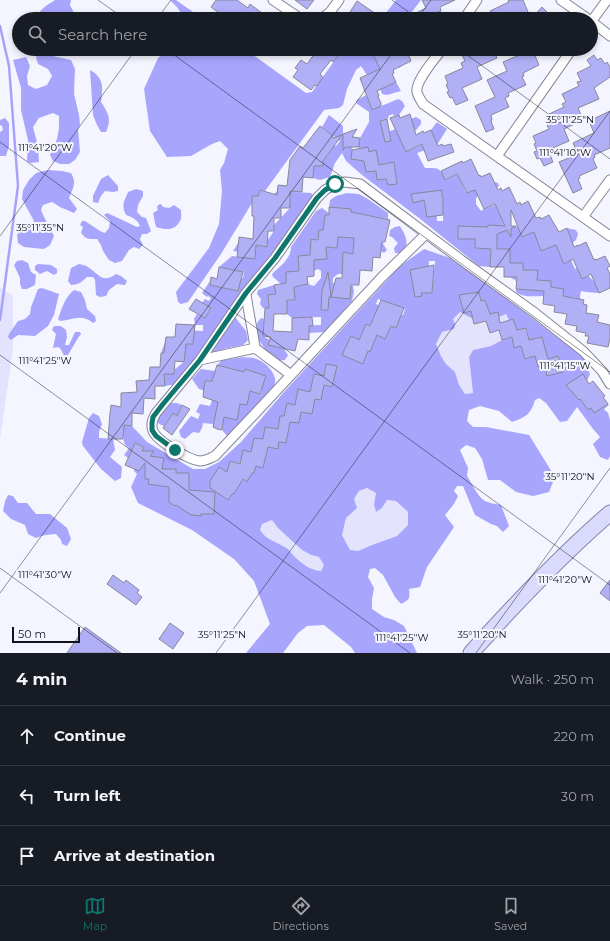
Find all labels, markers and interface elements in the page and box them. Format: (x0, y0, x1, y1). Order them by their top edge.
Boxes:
search box (12, 12, 598, 56)
icon: search (26, 23, 48, 45)
text: Search here (58, 25, 147, 44)
text: 35°11'25"N (546, 113, 594, 126)
text: 111°41'20"W (18, 141, 72, 154)
text: 111°41'10"W (539, 146, 591, 159)
route start (326, 175, 344, 193)
text: 35°11'35"N (16, 221, 64, 234)
text: 111°41'25"W (18, 354, 72, 367)
text: 111°41'15"W (539, 359, 591, 372)
route end (166, 441, 184, 459)
text: 35°11'20"N (545, 470, 595, 483)
text: 111°41'30"W (18, 568, 72, 581)
text: 111°41'20"W (538, 573, 592, 586)
scale bar (12, 625, 80, 644)
text: 50 m (18, 627, 46, 641)
text: 35°11'25"N (198, 628, 246, 641)
text: 35°11'20"N (457, 628, 507, 641)
text: 111°41'25"W (375, 631, 429, 644)
text: 4 min (16, 669, 67, 689)
text: Walk · 250 m (511, 671, 594, 687)
icon: ahead (16, 725, 38, 747)
text: Continue (54, 726, 126, 745)
text: 220 m (553, 728, 594, 744)
icon: left (16, 785, 38, 807)
text: Turn left (54, 786, 121, 805)
text: 30 m (561, 788, 594, 804)
icon: arrive (16, 845, 38, 867)
text: Arrive at destination (54, 846, 215, 865)
tab: Map (83, 895, 107, 933)
tab: Directions (273, 895, 329, 933)
tab: Saved (494, 895, 527, 933)

